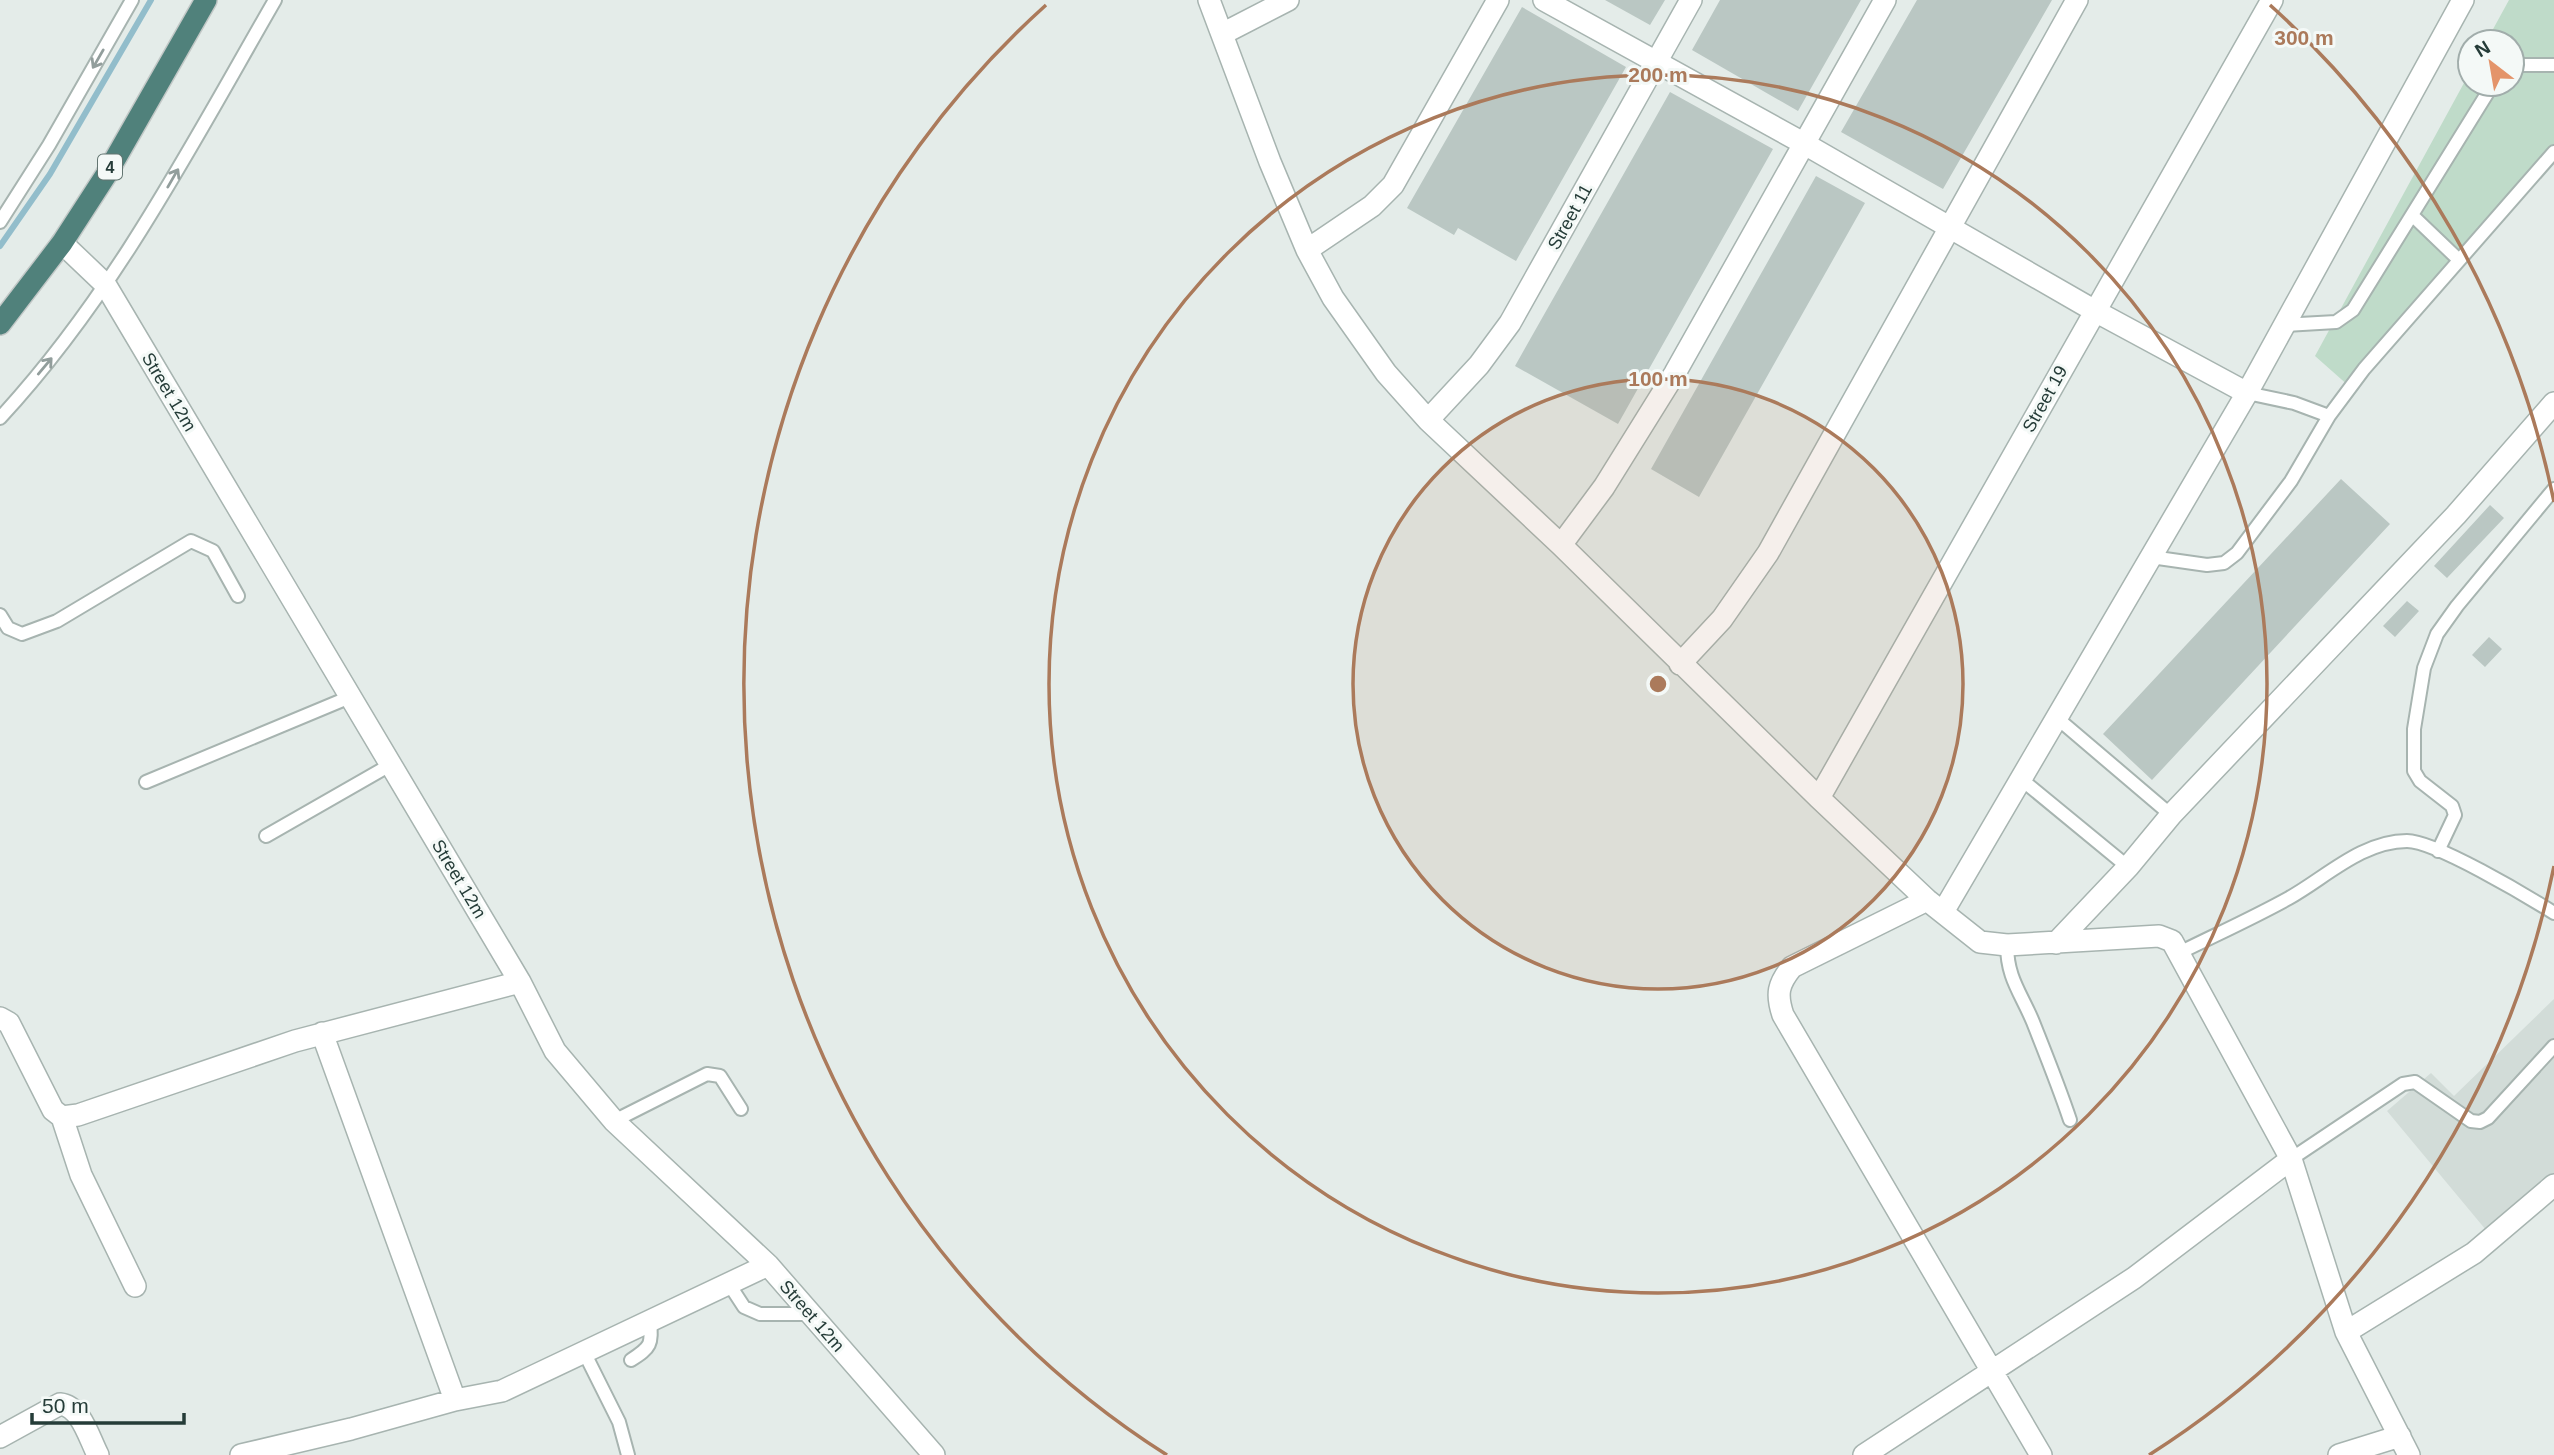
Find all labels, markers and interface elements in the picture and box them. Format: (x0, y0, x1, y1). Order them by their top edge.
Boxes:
text: 300 m (2274, 26, 2334, 49)
north arrow (2456, 28, 2526, 98)
text: N (2471, 36, 2494, 61)
one-way arrow (91, 49, 105, 69)
text: 200 m (1628, 63, 1688, 86)
road number: 4 (98, 154, 122, 180)
one-way arrow (166, 169, 180, 189)
street label: Street 11 (1544, 181, 1596, 253)
street label: Street 12m (138, 349, 200, 435)
one-way arrow (37, 357, 53, 375)
street label: Street 19 (2019, 362, 2071, 436)
text: 100 m (1628, 367, 1688, 390)
centre of rings (1646, 672, 1670, 696)
street label: Street 12m (428, 836, 490, 922)
street label: Street 12m (776, 1276, 848, 1356)
scale bar (32, 1382, 184, 1426)
text: 50 m (42, 1394, 89, 1417)

